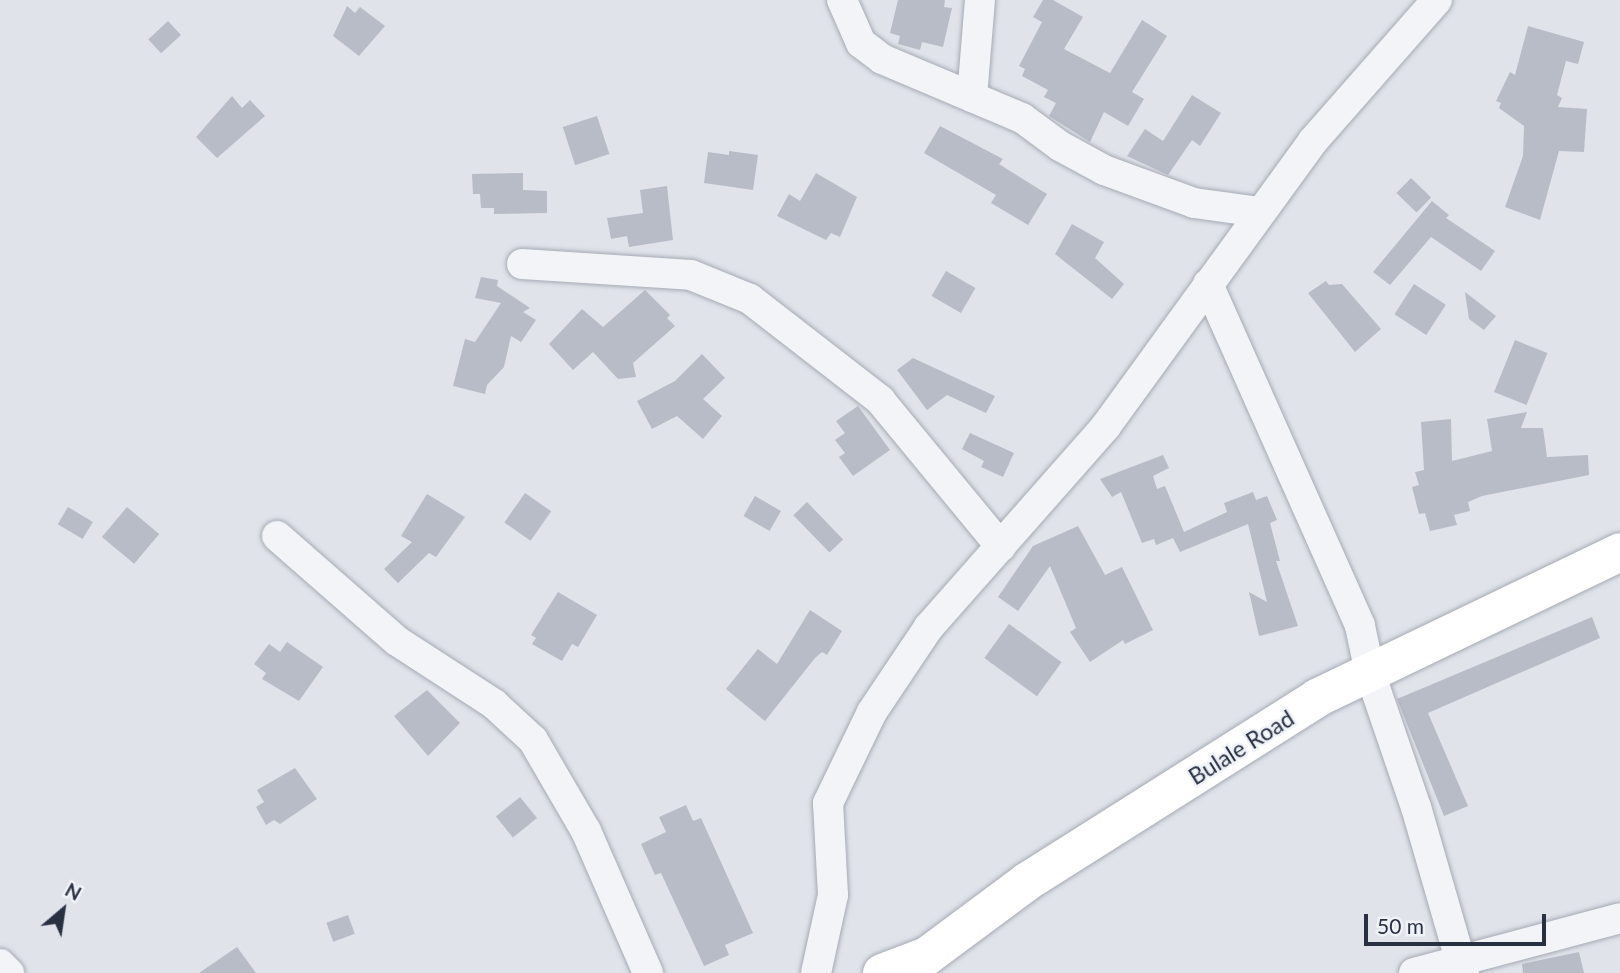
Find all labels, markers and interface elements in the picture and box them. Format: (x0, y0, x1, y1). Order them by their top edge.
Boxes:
street label: Bulale Road (1183, 704, 1299, 790)
north arrow (28, 875, 98, 945)
text: N (61, 878, 85, 905)
scale bar (1368, 900, 1550, 944)
text: 50 m (1377, 913, 1424, 938)

